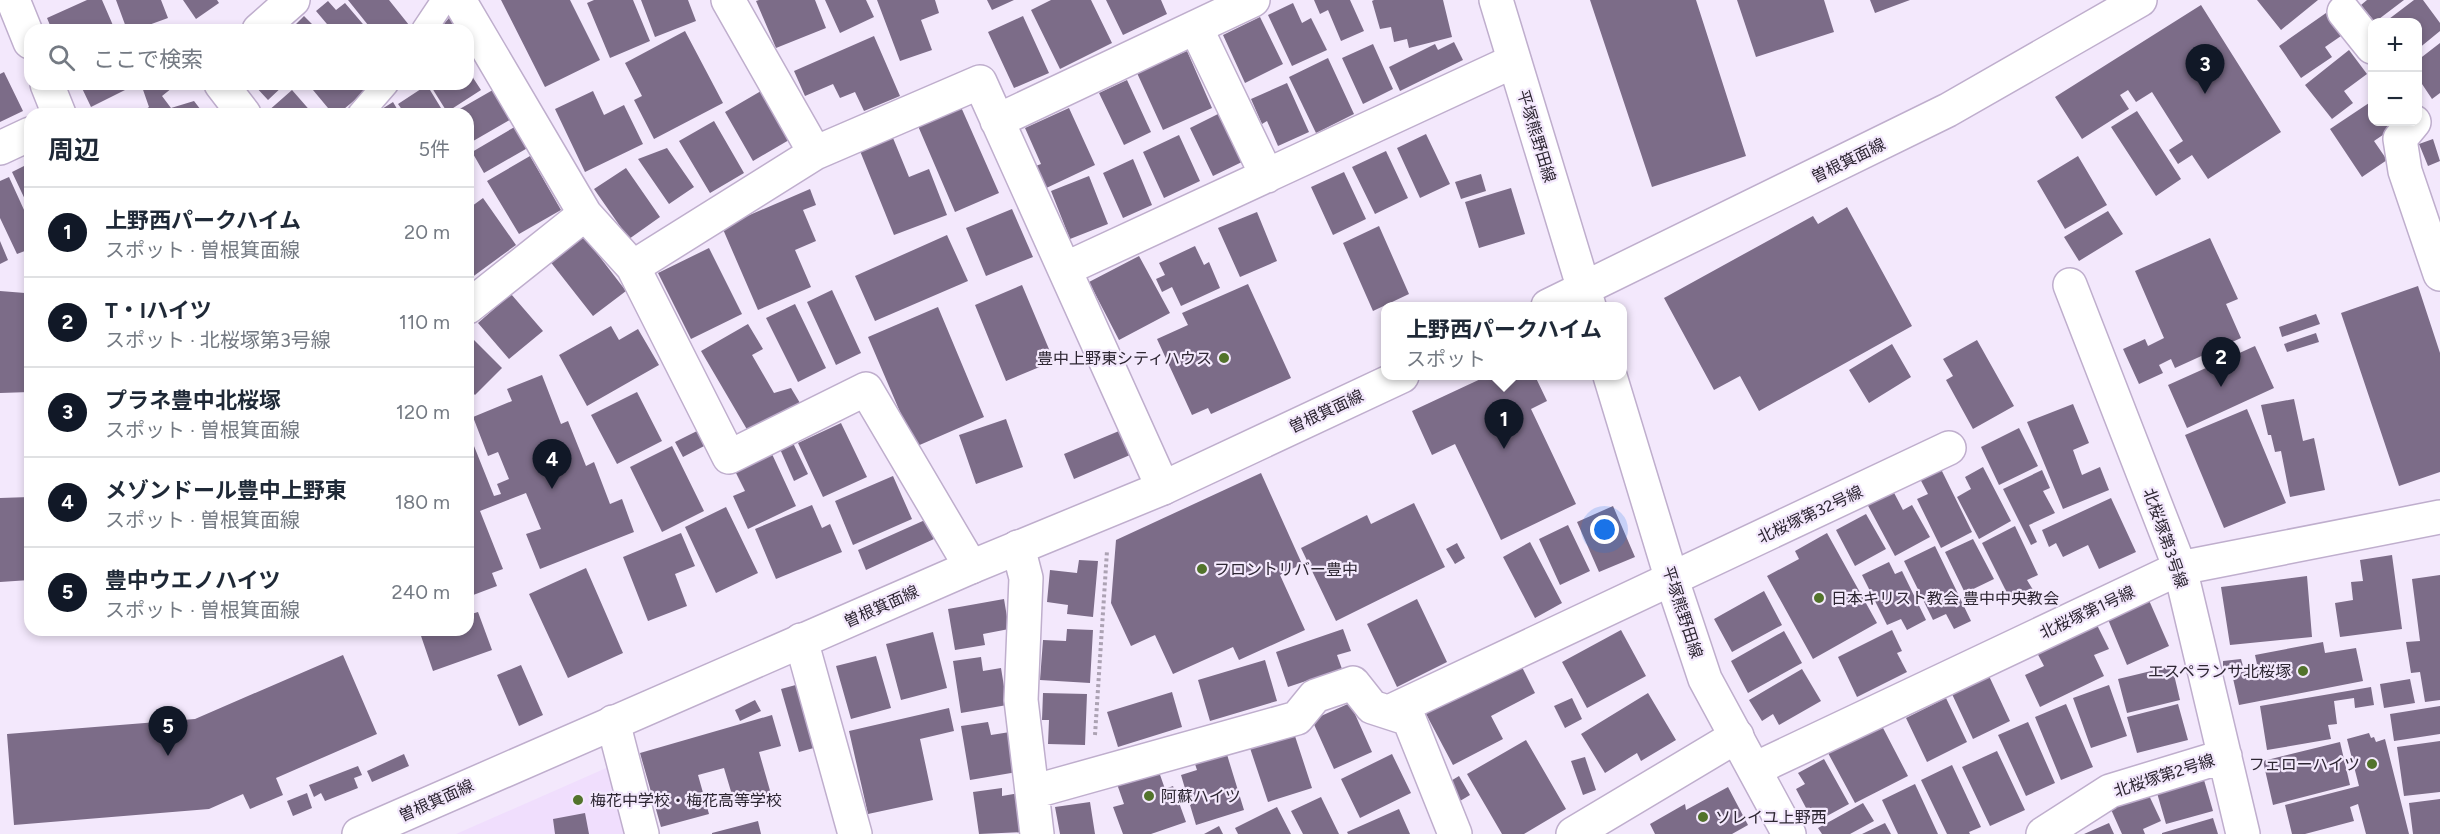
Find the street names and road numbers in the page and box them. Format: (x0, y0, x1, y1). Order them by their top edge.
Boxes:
street label: 平塚熊野田線 (1513, 87, 1560, 185)
street label: 曽根箕面線 (1808, 134, 1888, 187)
street label: 曽根箕面線 (1286, 386, 1366, 437)
street label: 北桜塚第32号線 (1755, 482, 1866, 547)
street label: 北桜塚第3号線 (2139, 486, 2192, 591)
street label: 平塚熊野田線 (1659, 564, 1706, 661)
street label: 曽根箕面線 (841, 582, 922, 631)
street label: 北桜塚第1号線 (2037, 582, 2138, 643)
street label: 北桜塚第2号線 (2111, 750, 2217, 801)
street label: 曽根箕面線 (396, 776, 477, 825)

